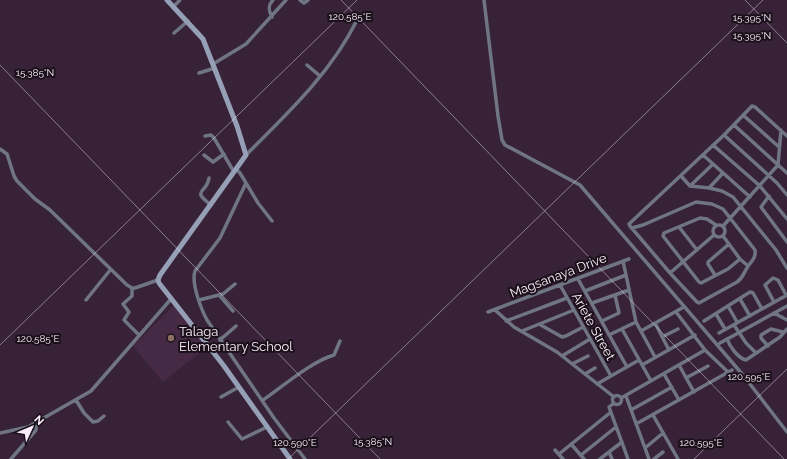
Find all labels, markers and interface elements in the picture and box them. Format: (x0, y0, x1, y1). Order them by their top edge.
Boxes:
text: 120.585°E (328, 11, 372, 22)
text: 15.395°N (733, 12, 771, 23)
text: 15.395°N (733, 30, 771, 41)
text: 15.385°N (16, 67, 54, 78)
street label: Magsanaya Drive (508, 250, 609, 301)
street label: Ariete Street (569, 290, 619, 363)
place label: Talaga Elementary School (179, 324, 293, 354)
text: 120.585°E (16, 333, 60, 344)
marker: Talaga Elementary School (166, 333, 176, 343)
text: 120.595°E (727, 371, 771, 382)
north arrow (12, 407, 52, 447)
text: N (31, 413, 46, 428)
text: 15.385°N (354, 436, 392, 447)
text: 120.590°E (273, 437, 317, 448)
text: 120.595°E (679, 437, 723, 448)

